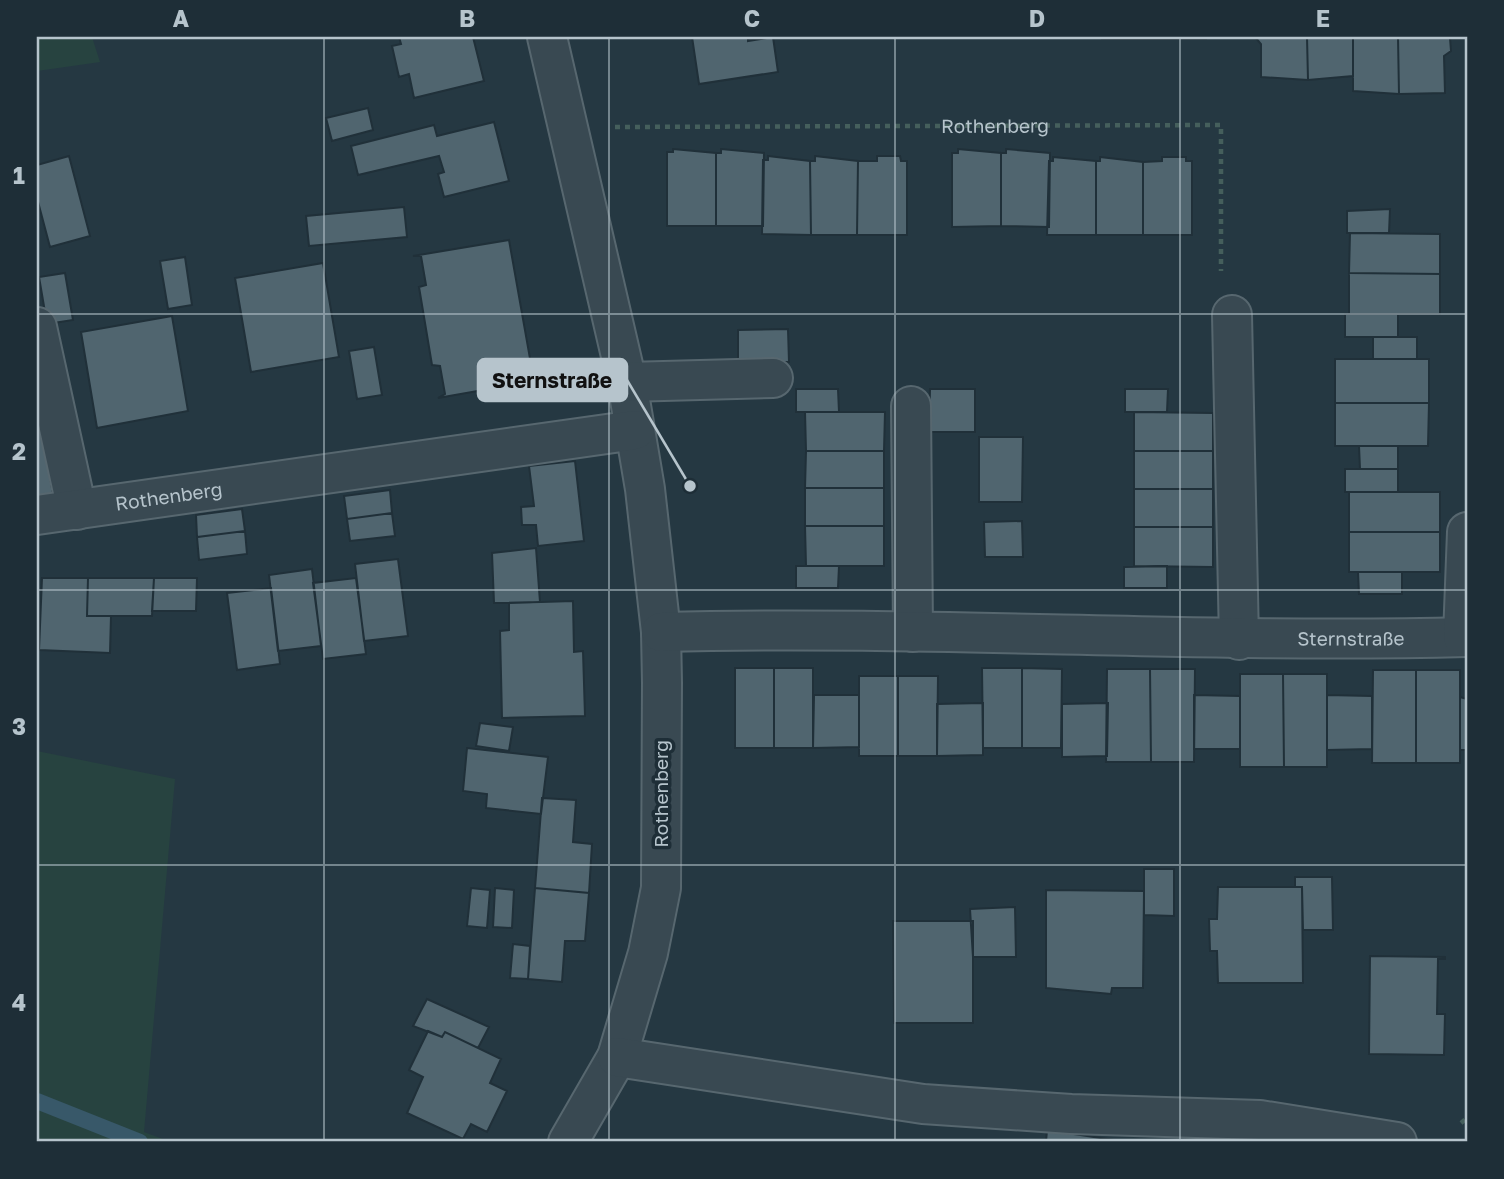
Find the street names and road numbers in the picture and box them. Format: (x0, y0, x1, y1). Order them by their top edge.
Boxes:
street label: Rothenberg (941, 114, 1049, 137)
street label: Rothenberg (114, 477, 224, 515)
street label: Sternstraße (1297, 626, 1405, 650)
street label: Rothenberg (649, 740, 672, 848)

